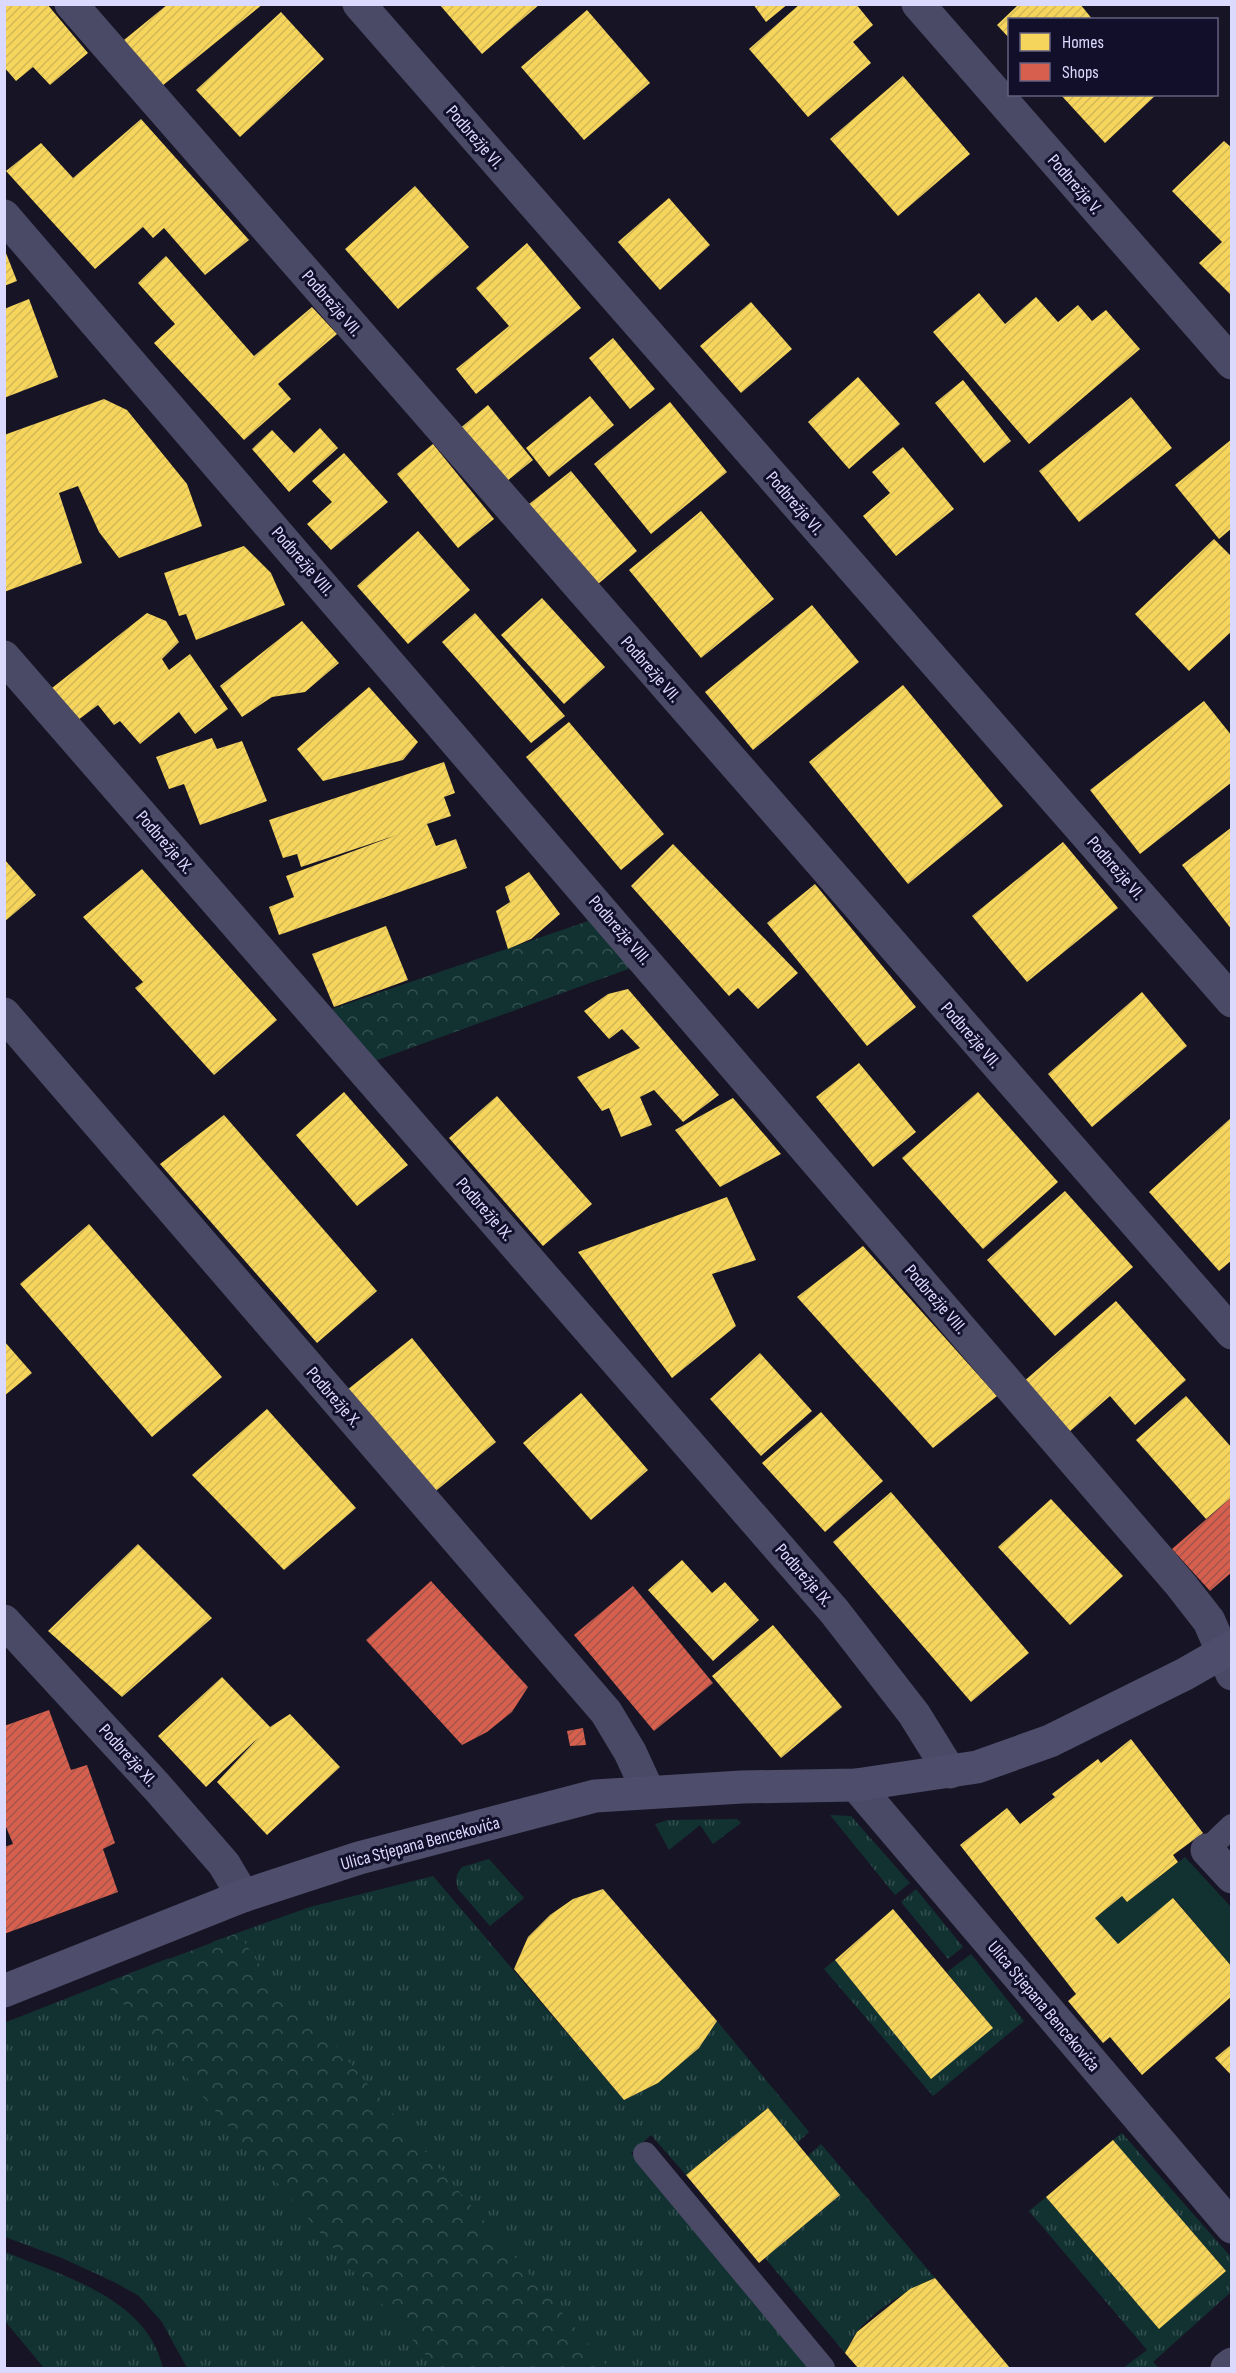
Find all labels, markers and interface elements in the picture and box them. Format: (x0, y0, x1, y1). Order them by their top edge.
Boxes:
legend (1008, 18, 1218, 96)
text: Homes (1062, 32, 1104, 53)
text: Shops (1062, 62, 1099, 83)
street label: Podbrežje VI. (441, 101, 508, 173)
street label: Podbrežje V. (1043, 150, 1106, 218)
street label: Podbrežje VII. (297, 266, 366, 341)
street label: Podbrežje VI. (761, 467, 828, 539)
street label: Podbrežje VIII. (267, 523, 338, 600)
street label: Podbrežje VII. (616, 632, 685, 707)
street label: Podbrežje IX. (132, 806, 198, 878)
street label: Podbrežje VI. (1082, 832, 1149, 904)
street label: Podbrežje VIII. (584, 892, 655, 969)
street label: Podbrežje VII. (936, 998, 1005, 1073)
street label: Podbrežje IX. (452, 1173, 518, 1245)
street label: Podbrežje VIII. (900, 1261, 971, 1338)
street label: Podbrežje X. (302, 1363, 366, 1432)
street label: Podbrežje IX. (771, 1539, 837, 1611)
street label: Podbrežje XI. (94, 1720, 161, 1791)
street label: Ulica Stjepana Bencekovića (338, 1812, 502, 1875)
street label: Ulica Stjepana Bencekovića (983, 1937, 1104, 2076)

